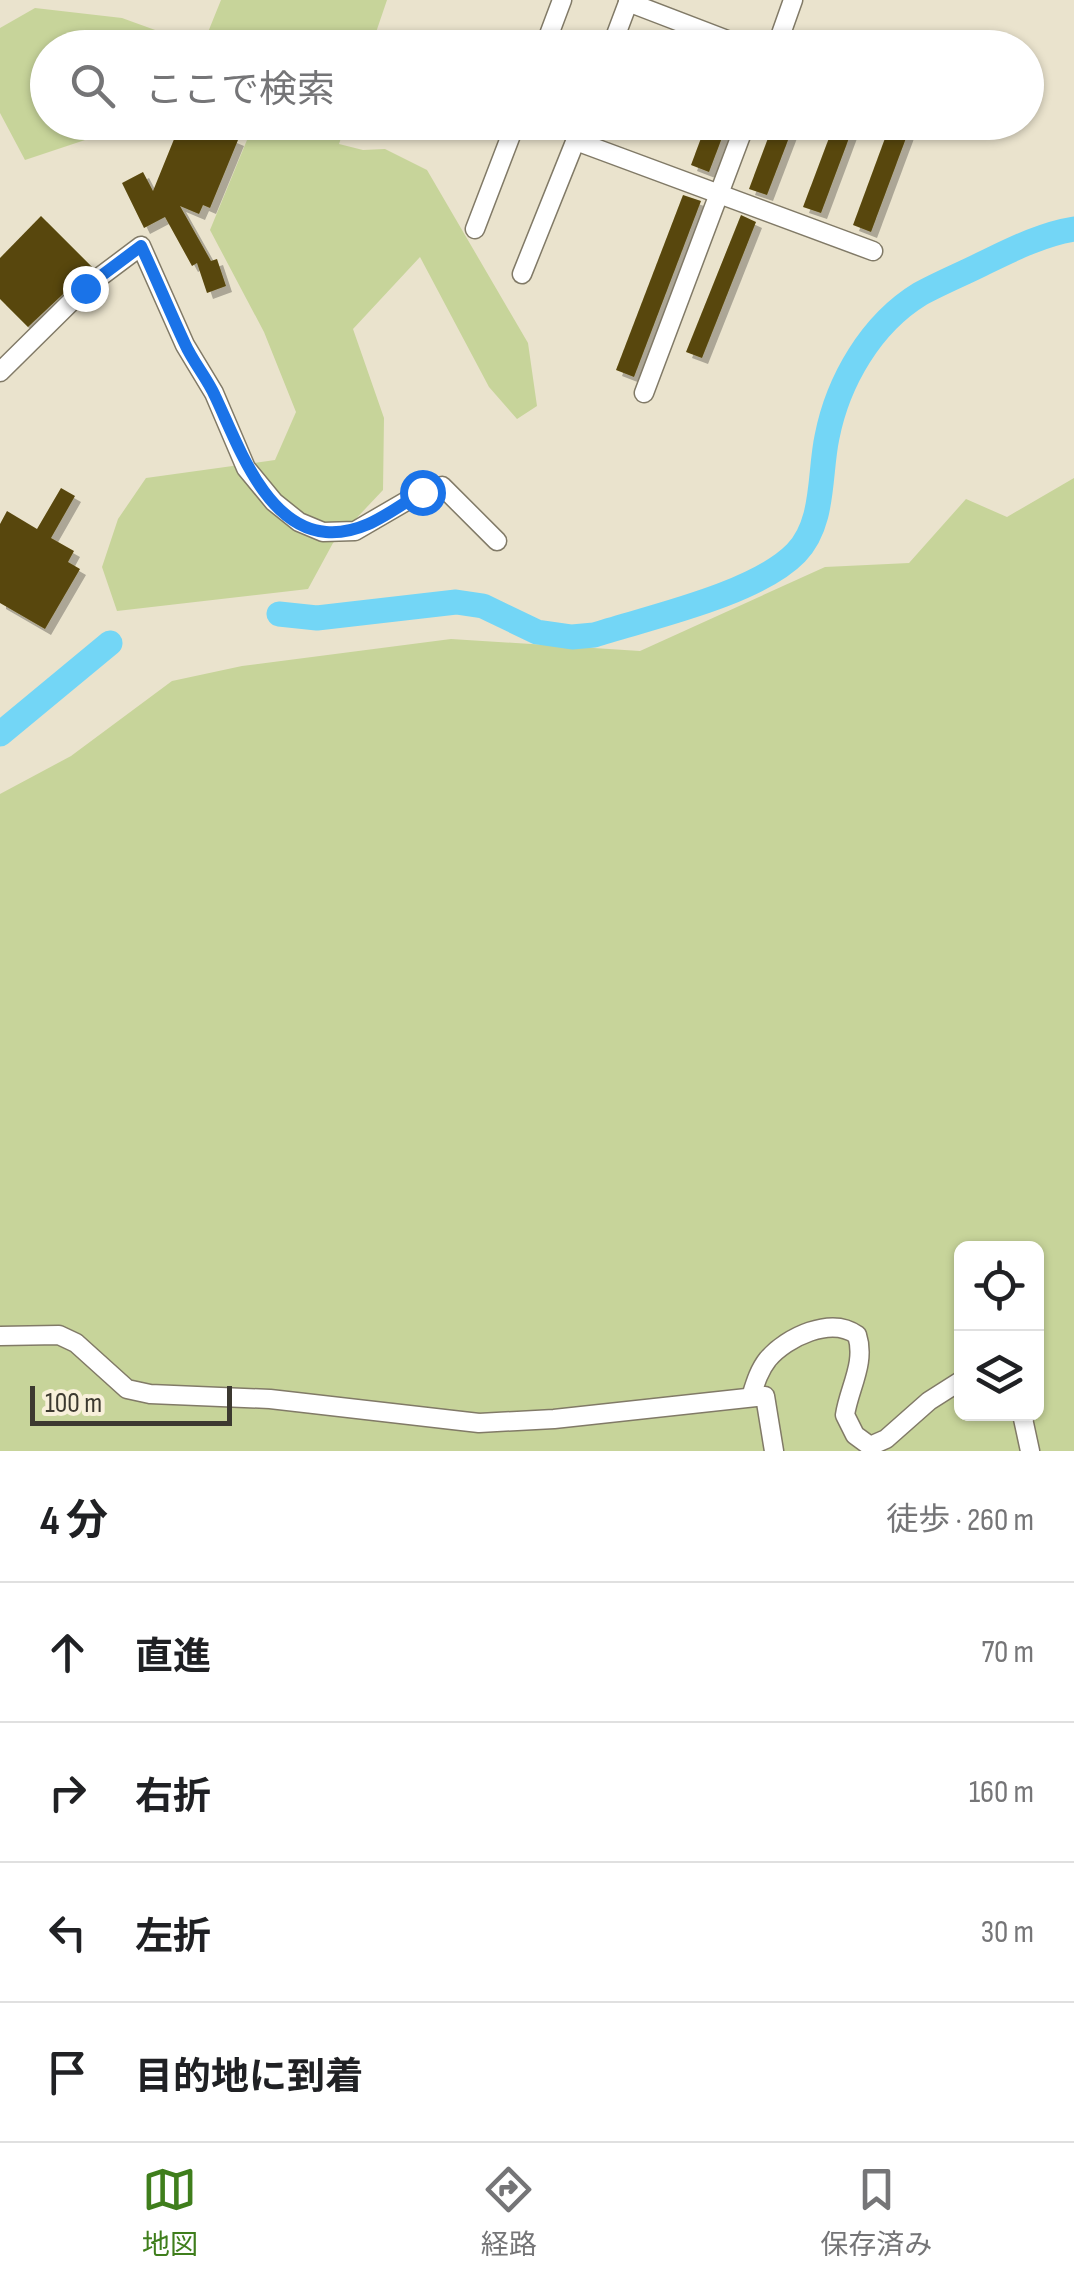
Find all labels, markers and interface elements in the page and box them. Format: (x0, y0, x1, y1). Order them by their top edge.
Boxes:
search box (30, 30, 1044, 140)
icon: search (65, 58, 120, 113)
text: ここで検索 (145, 68, 335, 113)
route end (63, 266, 109, 312)
route start (400, 470, 446, 516)
map controls (954, 1241, 1044, 1421)
button: locate (954, 1241, 1044, 1331)
button: layers (954, 1331, 1044, 1421)
scale bar (30, 1381, 232, 1426)
text: 100 m (45, 1387, 102, 1420)
text: 4 分 (40, 1496, 108, 1547)
text: 徒歩 · 260 m (886, 1501, 1034, 1540)
icon: ahead (40, 1625, 95, 1680)
text: 70 m (981, 1633, 1034, 1672)
text: 直進 (135, 1635, 211, 1680)
icon: right (40, 1765, 95, 1820)
text: 160 m (969, 1773, 1034, 1812)
text: 右折 (135, 1775, 211, 1820)
icon: left (40, 1905, 95, 1960)
text: 30 m (981, 1913, 1034, 1952)
text: 左折 (135, 1915, 211, 1960)
icon: arrive (40, 2045, 95, 2100)
text: 目的地に到着 (135, 2055, 363, 2100)
tab: 地図 (142, 2162, 198, 2262)
tab: 経路 (481, 2162, 537, 2262)
tab: 保存済み (820, 2162, 932, 2262)

